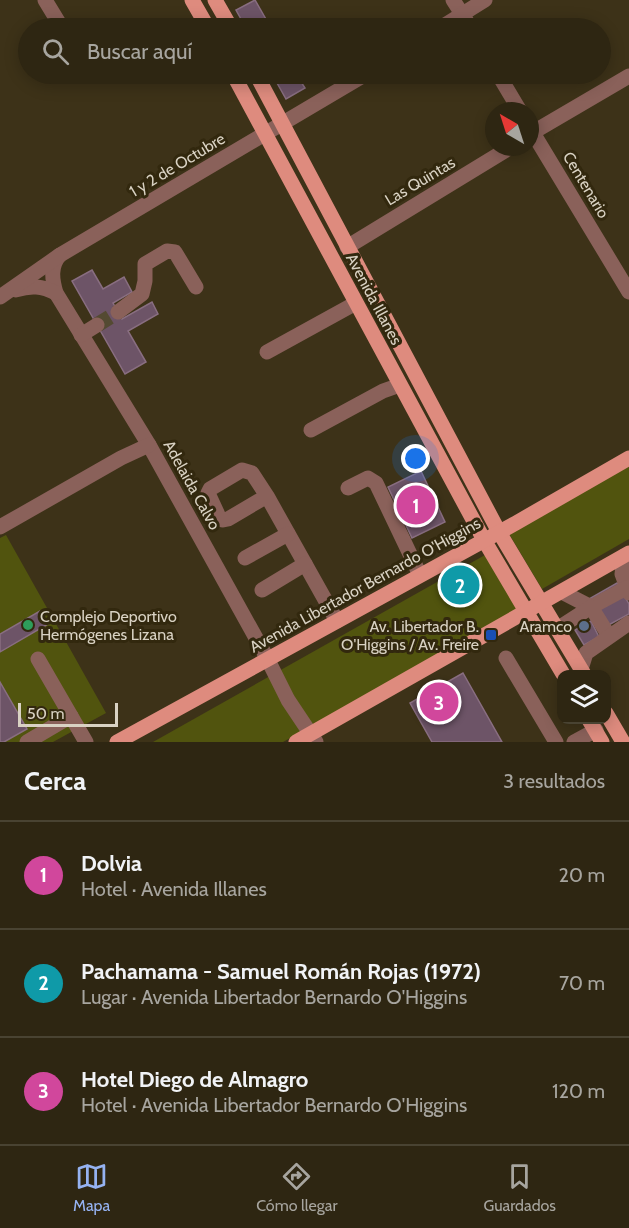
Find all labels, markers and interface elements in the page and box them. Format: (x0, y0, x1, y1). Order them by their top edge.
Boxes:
search box (18, 18, 611, 84)
icon: search (39, 35, 72, 68)
text: Buscar aquí (87, 38, 192, 65)
north arrow (485, 102, 539, 156)
street label: 1 y 2 de Octubre (126, 129, 228, 201)
street label: Centenario (559, 148, 613, 222)
street label: Las Quintas (381, 152, 459, 209)
street label: Avenida Illanes (342, 250, 406, 348)
street label: Adelaida Calvo (160, 437, 225, 533)
your location (401, 444, 430, 473)
pin: 1 (396, 482, 436, 528)
street label: Avenida Libertador Bernardo O'Higgins (246, 513, 484, 657)
pin: 2 (440, 562, 480, 608)
place label: Complejo Deportivo Hermógenes Lizana (40, 607, 177, 644)
place label: Av. Libertador B. O'Higgins / Av. Freire (341, 617, 479, 654)
place label: Aramco (520, 617, 572, 636)
marker: Complejo Deportivo Hermógenes Lizana (21, 618, 35, 632)
marker: Aramco (577, 619, 591, 633)
marker: Av. Libertador B. O'Higgins / Av. Freire (484, 628, 498, 642)
map controls (557, 670, 611, 724)
button: layers (557, 670, 611, 724)
pin: 3 (420, 680, 458, 724)
scale bar (18, 700, 118, 728)
text: 50 m (27, 704, 64, 723)
text: Cerca (24, 765, 86, 797)
text: 3 resultados (503, 769, 605, 793)
text: Dolvia (81, 850, 142, 877)
text: 1 (40, 863, 47, 887)
text: 20 m (559, 863, 605, 887)
text: Hotel · Avenida Illanes (81, 877, 267, 901)
text: Pachamama - Samuel Román Rojas (1972) (81, 958, 481, 985)
text: 2 (38, 971, 49, 995)
text: 70 m (559, 971, 605, 995)
text: Lugar · Avenida Libertador Bernardo O'Higgins (81, 985, 467, 1009)
text: Hotel Diego de Almagro (81, 1066, 308, 1093)
text: 3 (38, 1079, 49, 1103)
text: 120 m (552, 1079, 605, 1103)
text: Hotel · Avenida Libertador Bernardo O'Higgins (81, 1093, 467, 1117)
tab: Mapa (73, 1160, 110, 1215)
tab: Cómo llegar (256, 1160, 337, 1215)
tab: Guardados (484, 1160, 556, 1215)

